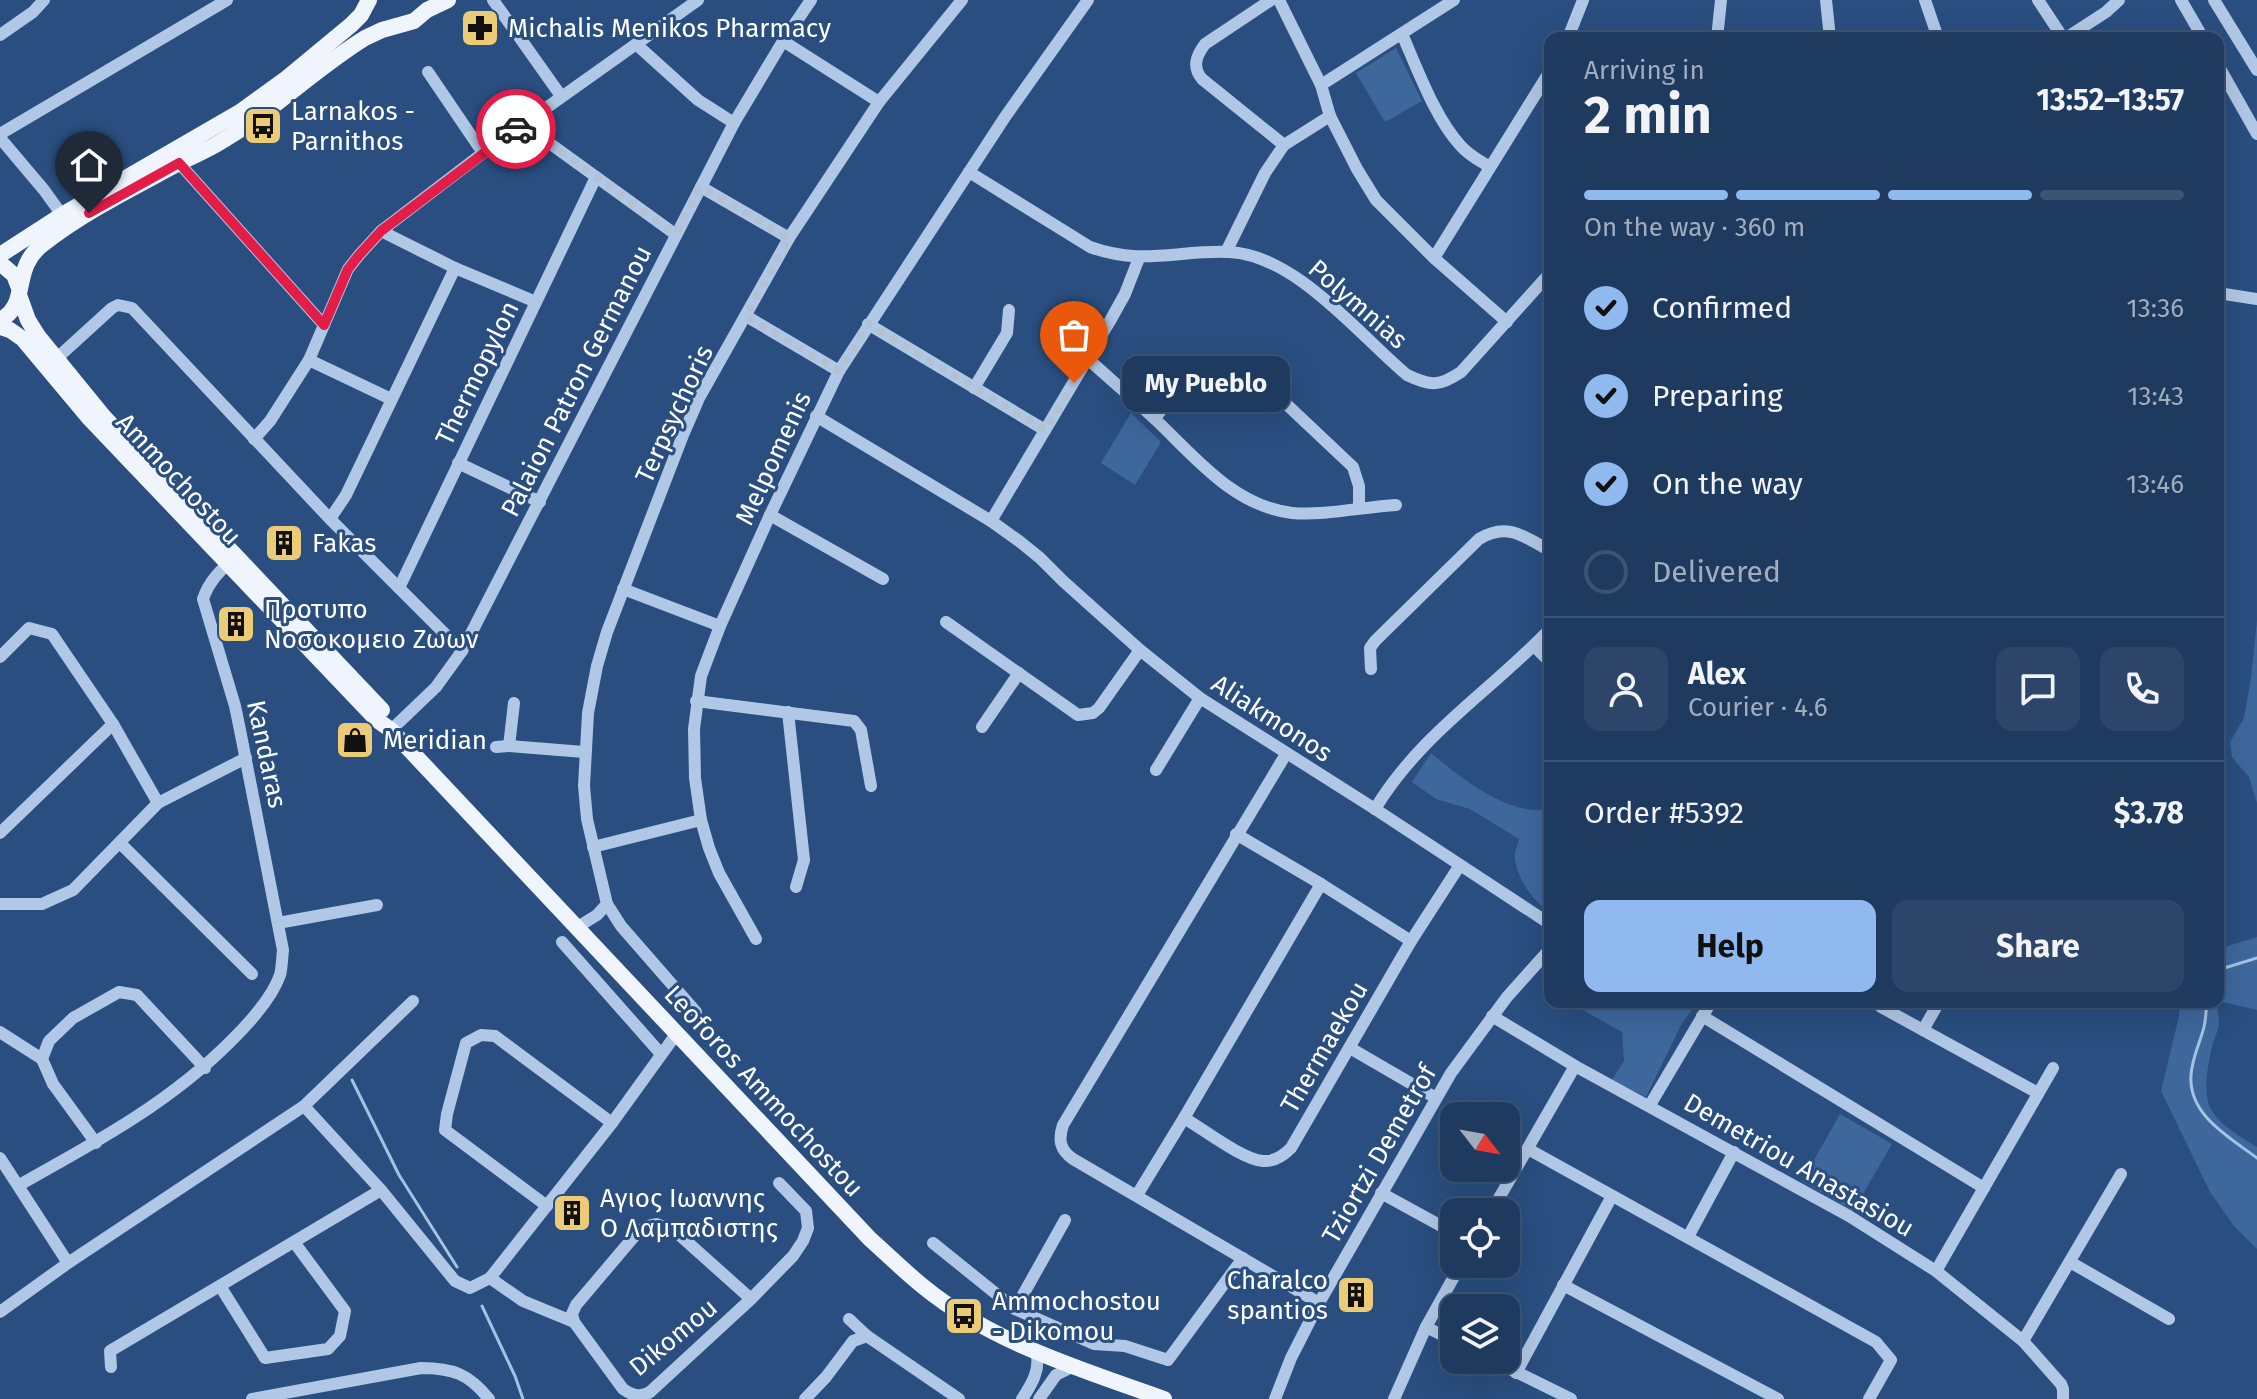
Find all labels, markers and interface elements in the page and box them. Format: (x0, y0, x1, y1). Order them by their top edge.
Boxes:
pharmacy icon: Michalis Menikos Pharmacy (459, 7, 501, 49)
place label: Michalis Menikos Pharmacy (508, 13, 831, 44)
text: Arriving in (1584, 55, 1705, 86)
text: 13:52–13:57 (2036, 82, 2184, 118)
text: 2 min (1584, 84, 1712, 147)
courier (476, 89, 556, 169)
place label: Larnakos - Parnithos (291, 96, 415, 157)
bus stop icon: Larnakos - Parnithos (242, 105, 284, 147)
icon: car (494, 107, 538, 151)
pin (55, 131, 123, 213)
icon: home (67, 143, 111, 187)
text: On the way · 360 m (1584, 212, 1805, 243)
street label: Palaion Patron Germanou (494, 240, 658, 522)
street label: Polymnias (1302, 253, 1413, 356)
icon: check (1584, 286, 1628, 330)
text: Confirmed (1652, 290, 1792, 326)
text: 13:36 (2126, 293, 2184, 324)
street label: Thermopylon (429, 296, 526, 450)
pin (1040, 301, 1108, 383)
icon: bag (1052, 313, 1096, 357)
street label: Terpsychoris (629, 340, 720, 488)
callout: My Pueblo (1122, 355, 1290, 411)
text: My Pueblo (1145, 368, 1267, 399)
icon: check (1584, 374, 1628, 418)
text: Preparing (1652, 378, 1783, 414)
text: 13:43 (2127, 381, 2184, 412)
street label: Melpomenis (729, 386, 818, 530)
street label: Ammochostou (110, 407, 248, 552)
icon: check (1584, 462, 1628, 506)
text: On the way (1652, 466, 1803, 502)
text: 13:46 (2126, 469, 2184, 500)
building icon: Fakas (263, 522, 305, 564)
place label: Fakas (312, 528, 376, 559)
text: Delivered (1652, 554, 1781, 590)
place label: Προτυπο Νοσοκομειο Ζωων (264, 594, 479, 655)
building icon: Προτυπο Νοσοκομειο Ζωων (215, 603, 257, 645)
button: person (1584, 647, 1668, 731)
button: chat (1996, 647, 2080, 731)
button: phone (2100, 647, 2184, 731)
text: Alex (1688, 656, 1746, 692)
street label: Aliakmonos (1206, 668, 1338, 769)
text: Courier · 4.6 (1688, 692, 1828, 723)
street label: Kandaras (240, 697, 293, 811)
shop icon: Meridian (334, 719, 376, 761)
place label: Meridian (383, 725, 487, 756)
text: Order #5392 (1584, 795, 1744, 831)
text: $3.78 (2114, 795, 2184, 831)
button: Help (1584, 900, 1876, 992)
button: Share (1892, 900, 2184, 992)
street label: Thermaekou (1274, 976, 1375, 1119)
street label: Leoforos Ammochostou (658, 979, 870, 1203)
street label: Tziortzi Demetrof (1316, 1057, 1444, 1249)
street label: Demetriou Anastasiou (1678, 1087, 1919, 1244)
north arrow (1440, 1102, 1520, 1182)
map controls (1440, 1102, 1520, 1374)
place label: Αγιος Ιωαννης Ο Λαμπαδιστης (600, 1183, 778, 1244)
building icon: Αγιος Ιωαννης Ο Λαμπαδιστης (551, 1192, 593, 1234)
button: locate (1440, 1198, 1520, 1278)
place label: Charalco spantios (1227, 1265, 1328, 1326)
building icon: Charalco spantios (1335, 1274, 1377, 1316)
place label: Ammochostou - Dikomou (992, 1286, 1161, 1347)
street label: Dikomou (623, 1292, 723, 1383)
button: layers (1440, 1294, 1520, 1374)
bus stop icon: Ammochostou - Dikomou (943, 1295, 985, 1337)

